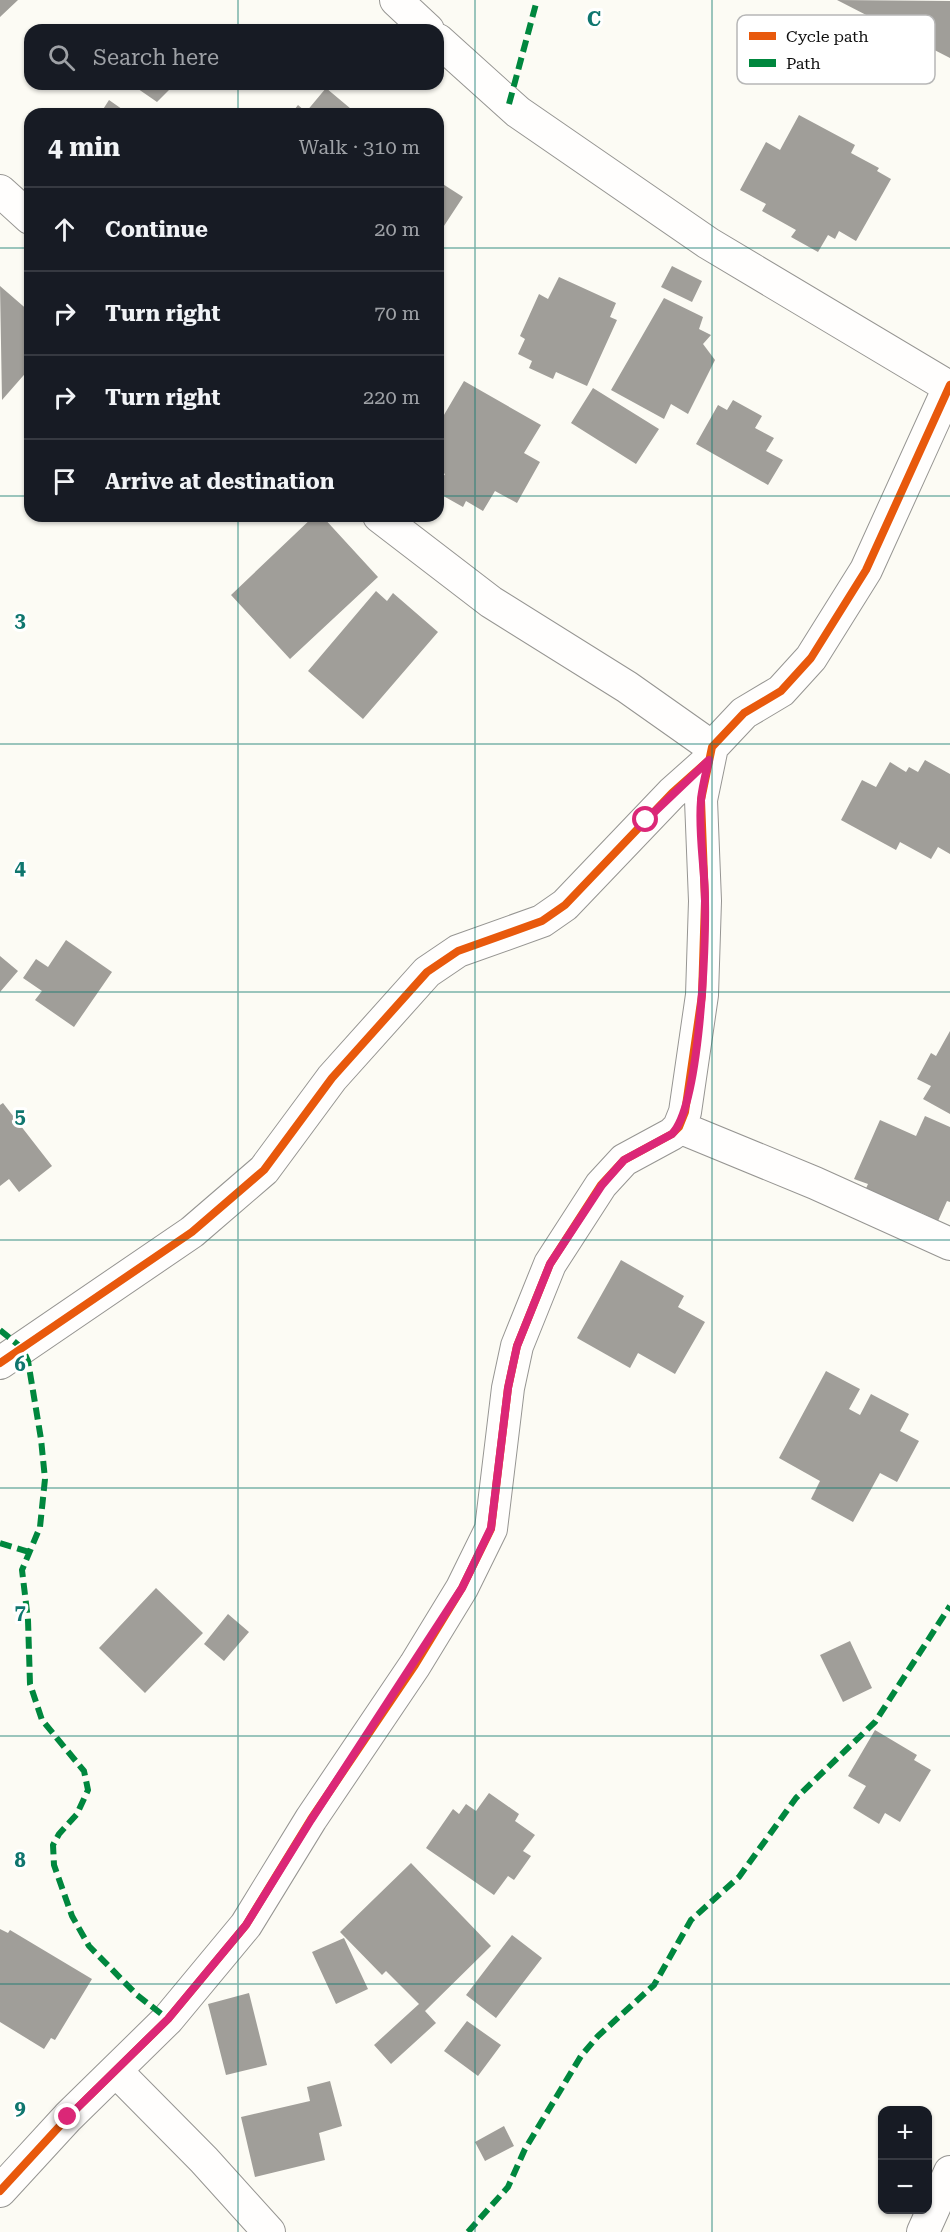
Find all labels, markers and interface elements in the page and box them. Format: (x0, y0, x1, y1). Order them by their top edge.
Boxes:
text: C (587, 7, 601, 31)
legend (737, 15, 935, 84)
search box (24, 24, 444, 90)
text: Cycle path (786, 27, 869, 46)
icon: search (45, 41, 78, 74)
text: Search here (93, 45, 219, 70)
text: Path (786, 54, 821, 73)
text: 4 min (48, 132, 120, 162)
text: Walk · 310 m (299, 135, 420, 159)
icon: ahead (48, 213, 81, 246)
text: Continue (105, 217, 208, 242)
text: 20 m (374, 217, 420, 241)
icon: right (48, 297, 81, 330)
text: Turn right (105, 301, 220, 326)
text: 70 m (374, 301, 420, 325)
icon: right (48, 381, 81, 414)
text: Turn right (105, 385, 220, 410)
text: 220 m (363, 385, 420, 409)
icon: arrive (48, 465, 81, 498)
text: Arrive at destination (105, 469, 334, 494)
text: 3 (14, 608, 26, 632)
route start (632, 806, 658, 832)
text: 4 (14, 856, 26, 880)
text: 5 (14, 1104, 26, 1128)
text: 6 (14, 1352, 26, 1376)
text: 7 (14, 1600, 26, 1624)
text: 8 (14, 1848, 26, 1872)
text: 9 (14, 2096, 26, 2120)
route end (54, 2103, 80, 2129)
map controls (878, 2106, 932, 2214)
button: + (878, 2106, 932, 2160)
button: − (878, 2160, 932, 2214)

